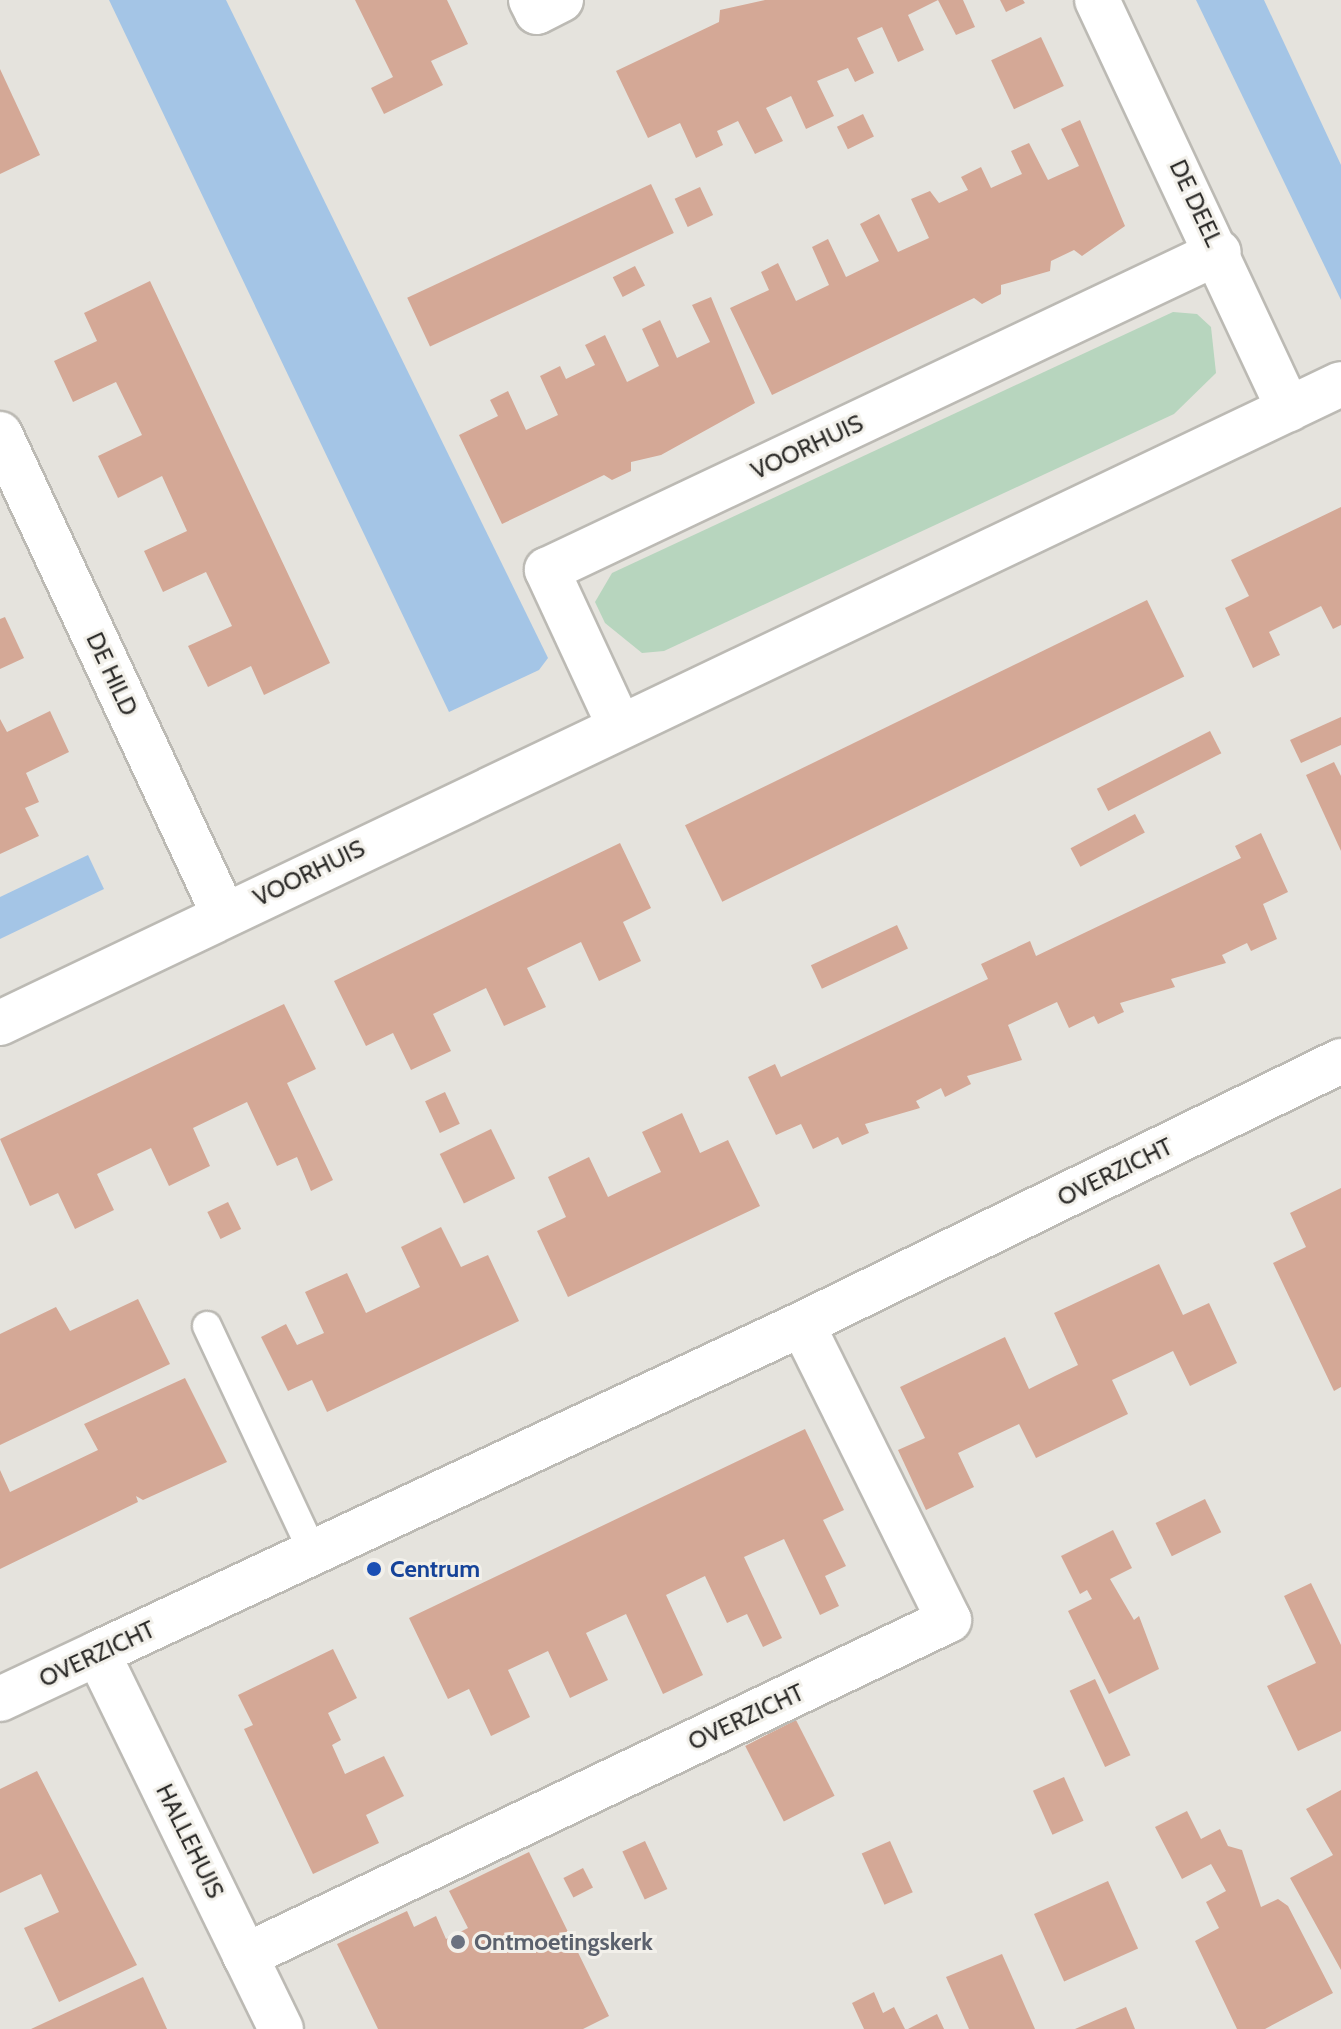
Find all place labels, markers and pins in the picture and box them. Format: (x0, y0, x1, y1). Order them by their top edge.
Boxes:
place label: Centrum (390, 1555, 480, 1583)
marker: Centrum (365, 1560, 383, 1578)
place label: Ontmoetingskerk (474, 1928, 653, 1956)
marker: Ontmoetingskerk (449, 1933, 467, 1951)

